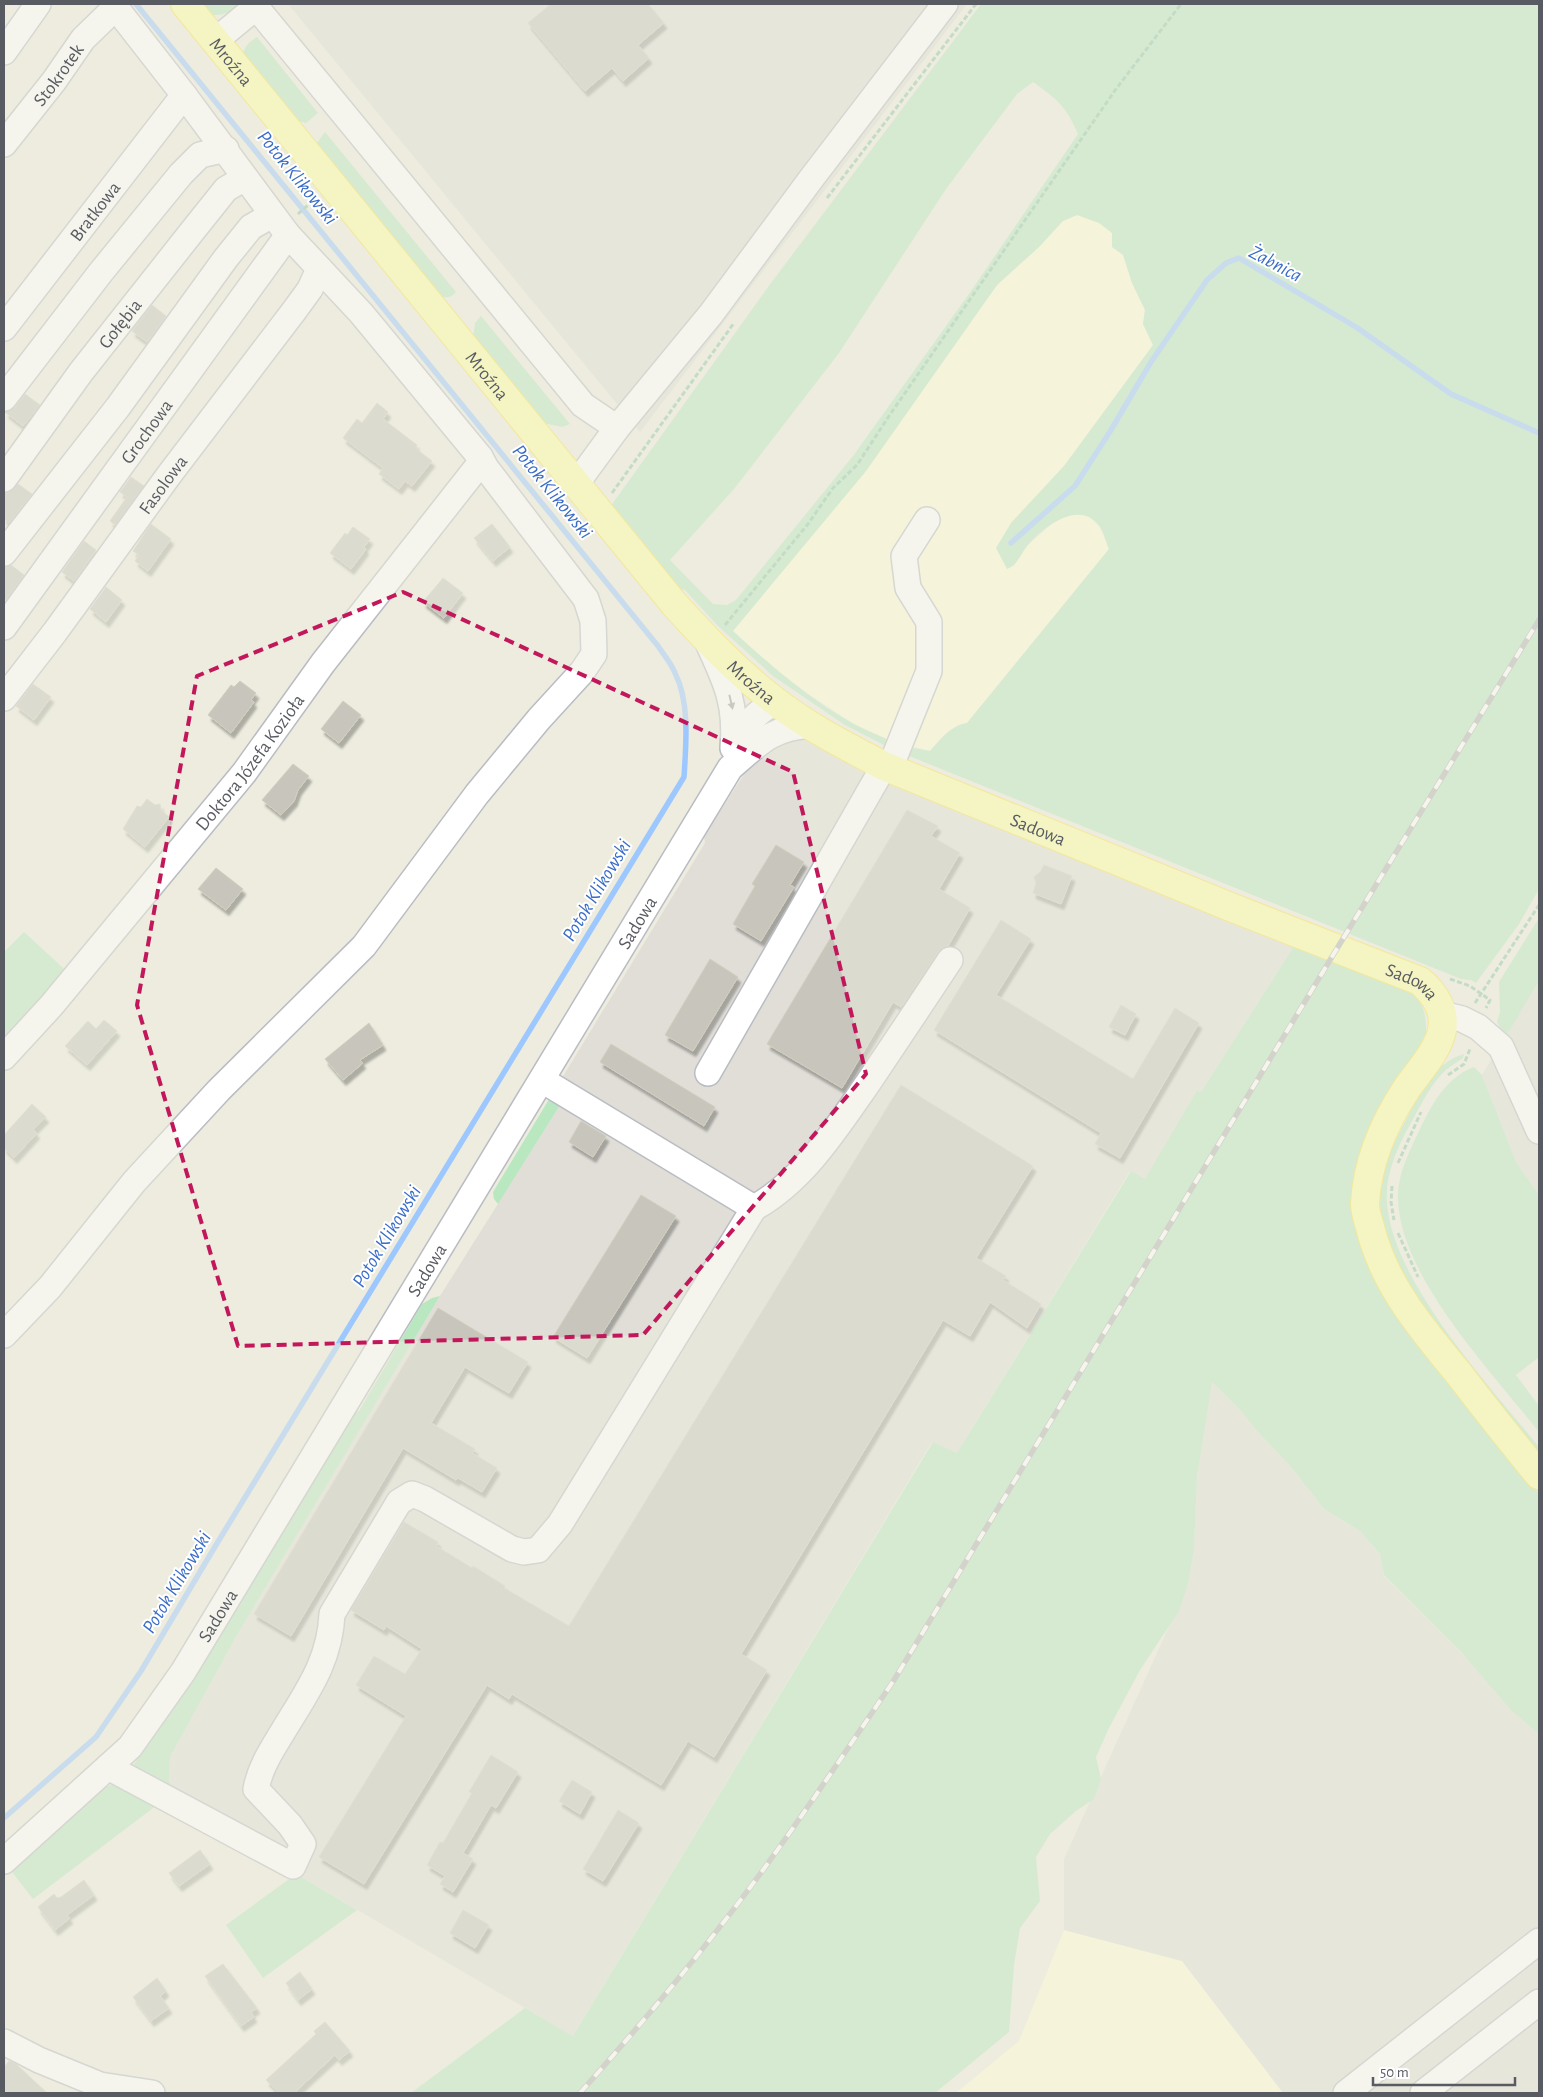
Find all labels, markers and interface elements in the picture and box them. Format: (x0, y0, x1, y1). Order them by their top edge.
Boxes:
street label: Mroźna (205, 34, 256, 90)
street label: Stokrotek (30, 41, 88, 110)
water label: Potok Klikowski (253, 127, 341, 228)
street label: Bratkowa (67, 178, 125, 245)
water label: Żabnica (1246, 242, 1305, 286)
street label: Gołębia (96, 296, 146, 353)
street label: Mroźna (461, 348, 512, 404)
street label: Grochowa (118, 396, 177, 467)
water label: Potok Klikowski (508, 441, 596, 542)
street label: Fasolowa (136, 452, 192, 518)
street label: Mroźna (723, 657, 778, 709)
street label: Doktora Józefa Kozioła (193, 691, 309, 835)
one-way arrow (727, 694, 735, 709)
street label: Sadowa (1008, 811, 1068, 850)
water label: Potok Klikowski (559, 836, 635, 945)
street label: Sadowa (615, 893, 661, 953)
street label: Sadowa (1383, 961, 1441, 1004)
water label: Potok Klikowski (349, 1182, 425, 1291)
street label: Sadowa (405, 1241, 451, 1300)
water label: Potok Klikowski (139, 1528, 215, 1637)
street label: Sadowa (196, 1586, 242, 1646)
scale bar (1373, 2054, 1516, 2086)
text: 50 m (1380, 2065, 1409, 2080)

